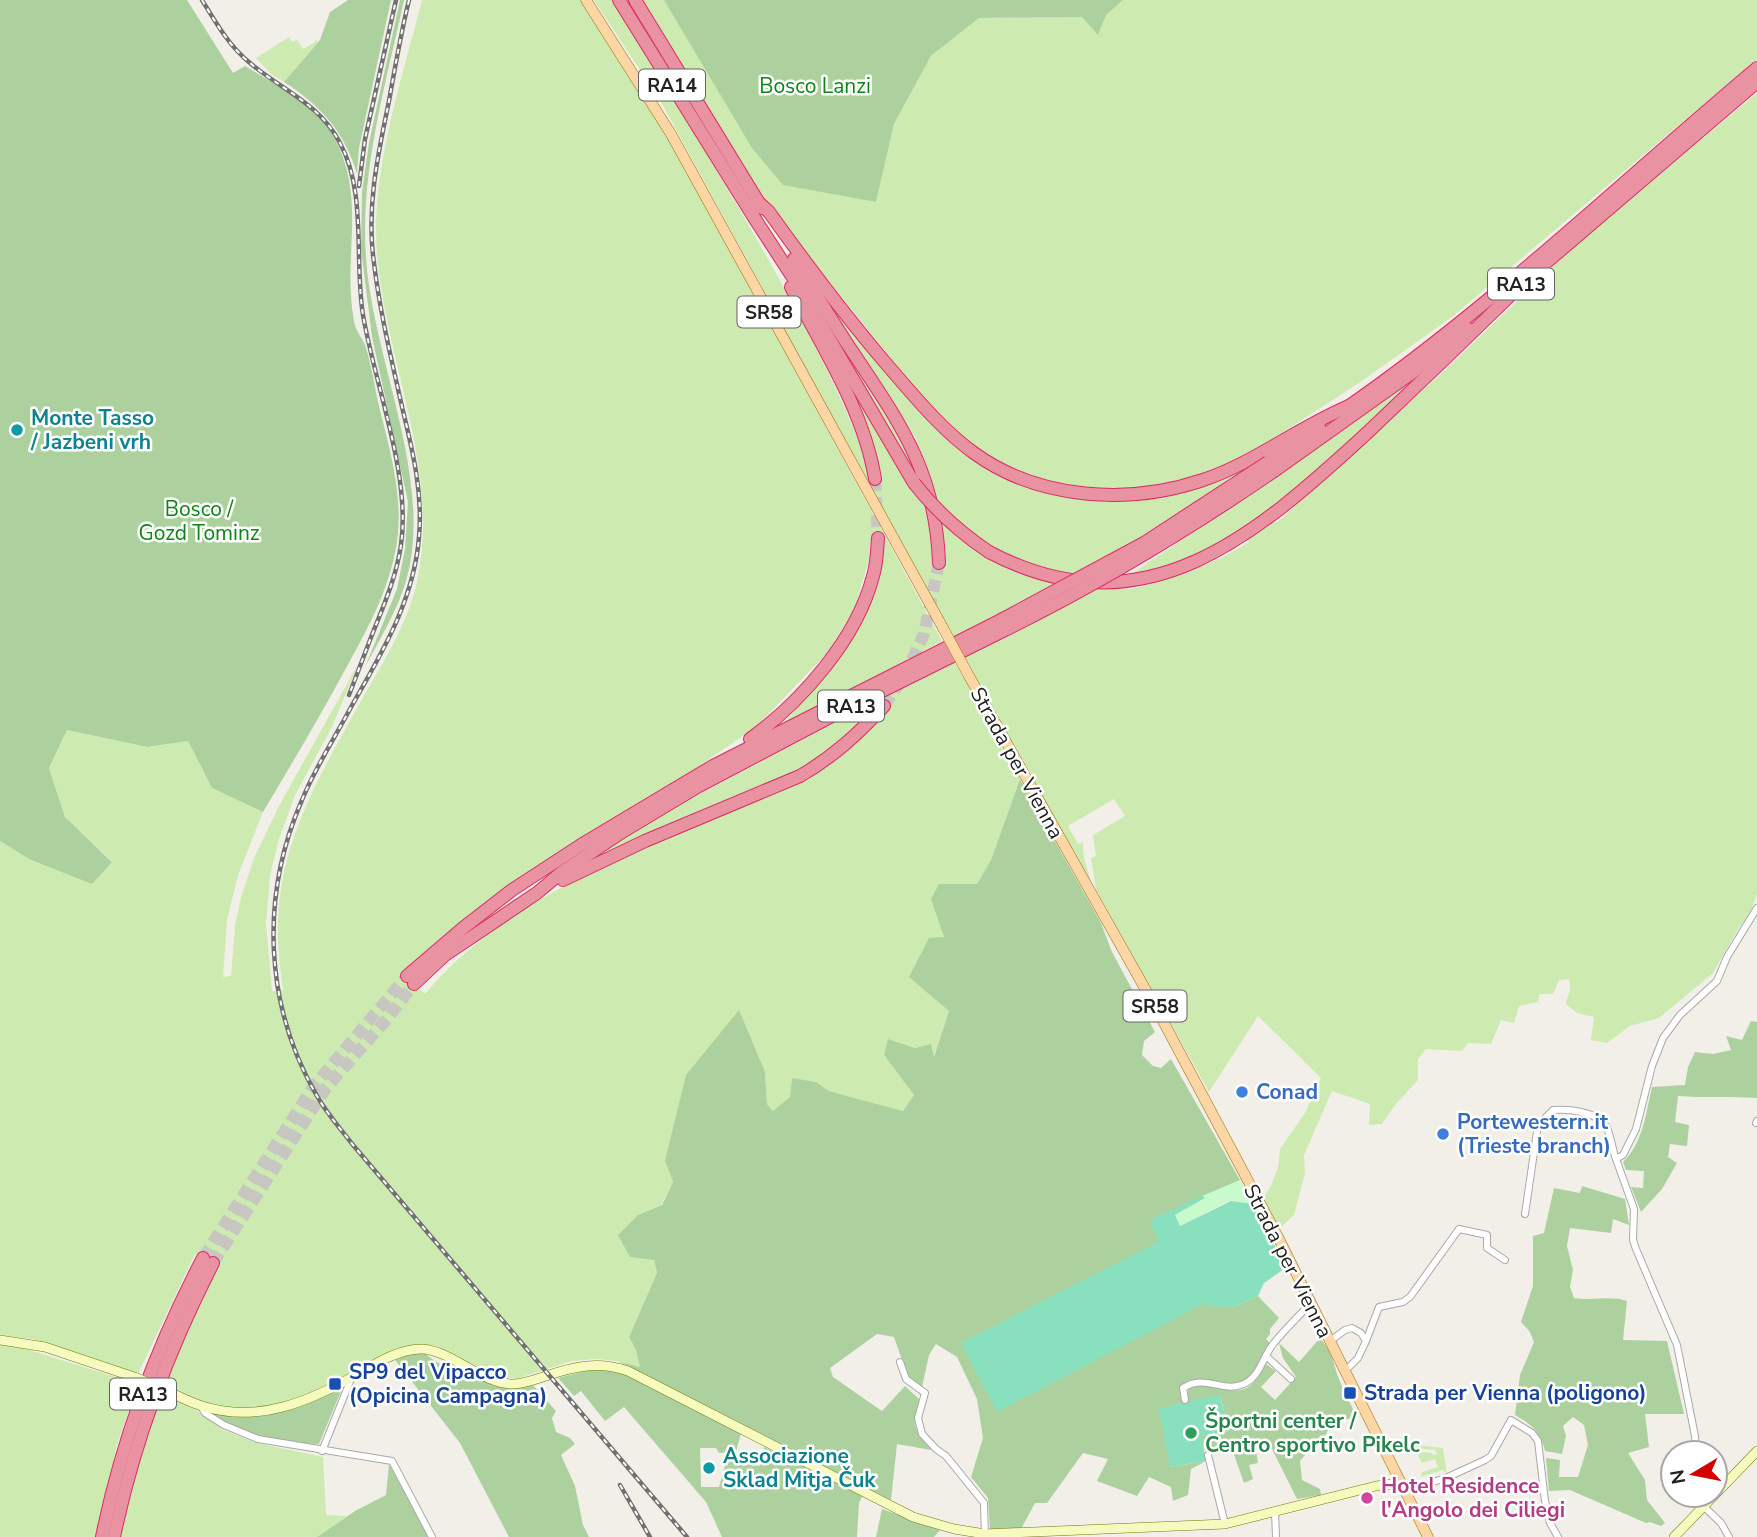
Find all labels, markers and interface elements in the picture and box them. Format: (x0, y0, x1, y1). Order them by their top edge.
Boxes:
road number: RA14 (639, 69, 705, 100)
park label: Bosco Lanzi (759, 72, 871, 100)
road number: RA13 (1488, 268, 1554, 300)
road number: SR58 (738, 296, 800, 328)
place label: Monte Tasso / Jazbeni vrh (30, 404, 154, 456)
marker: Monte Tasso / Jazbeni vrh (9, 422, 25, 438)
park label: Bosco / Gozd Tominz (138, 495, 260, 547)
street label: Strada per Vienna (964, 682, 1070, 844)
road number: RA13 (818, 691, 884, 722)
road number: SR58 (1124, 990, 1186, 1022)
place label: Conad (1256, 1078, 1318, 1106)
marker: Conad (1234, 1084, 1250, 1100)
place label: Portewestern.it (Trieste branch) (1457, 1108, 1611, 1160)
marker: Portewestern.it (Trieste branch) (1435, 1126, 1451, 1142)
street label: Strada per Vienna (1237, 1179, 1339, 1343)
place label: SP9 del Vipacco (Opicina Campagna) (349, 1358, 547, 1410)
marker: SP9 del Vipacco (Opicina Campagna) (327, 1376, 343, 1392)
road number: RA13 (110, 1378, 176, 1410)
place label: Strada per Vienna (poligono) (1364, 1379, 1647, 1407)
marker: Strada per Vienna (poligono) (1342, 1385, 1358, 1401)
place label: Športni center / Centro sportivo Pikelc (1205, 1407, 1420, 1459)
marker: Športni center / Centro sportivo Pikelc (1183, 1425, 1199, 1441)
north arrow (1659, 1439, 1729, 1509)
place label: Associazione Sklad Mitja Čuk (723, 1442, 876, 1494)
marker: Associazione Sklad Mitja Čuk (701, 1460, 717, 1476)
text: N (1664, 1468, 1692, 1486)
place label: Hotel Residence l'Angolo dei Ciliegi (1381, 1472, 1565, 1524)
marker: Hotel Residence l'Angolo dei Ciliegi (1359, 1490, 1375, 1506)

